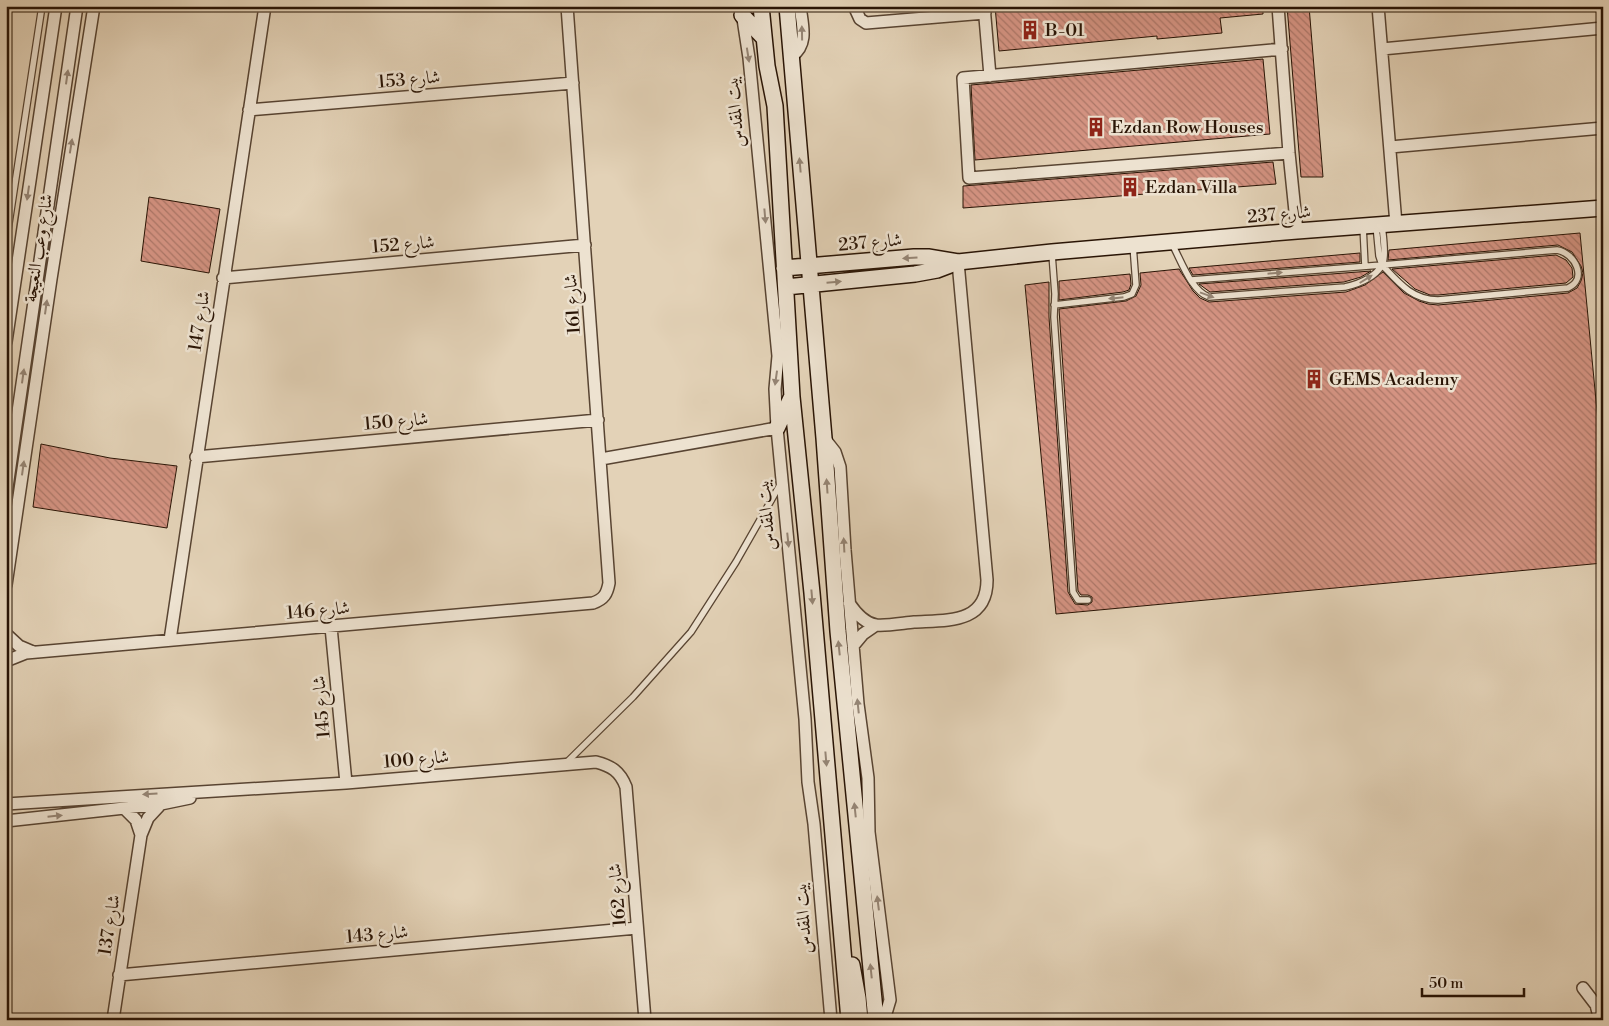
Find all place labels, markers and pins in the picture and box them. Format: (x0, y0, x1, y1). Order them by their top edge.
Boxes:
building icon: B-01 (1019, 19, 1041, 41)
place label: B-01 (1044, 19, 1085, 42)
building icon: Ezdan Row Houses (1085, 116, 1107, 138)
place label: Ezdan Row Houses (1111, 116, 1264, 139)
building icon: Ezdan Villa (1119, 176, 1141, 198)
place label: Ezdan Villa (1145, 176, 1238, 199)
building icon: GEMS Academy (1303, 368, 1325, 390)
place label: GEMS Academy (1329, 368, 1459, 391)

